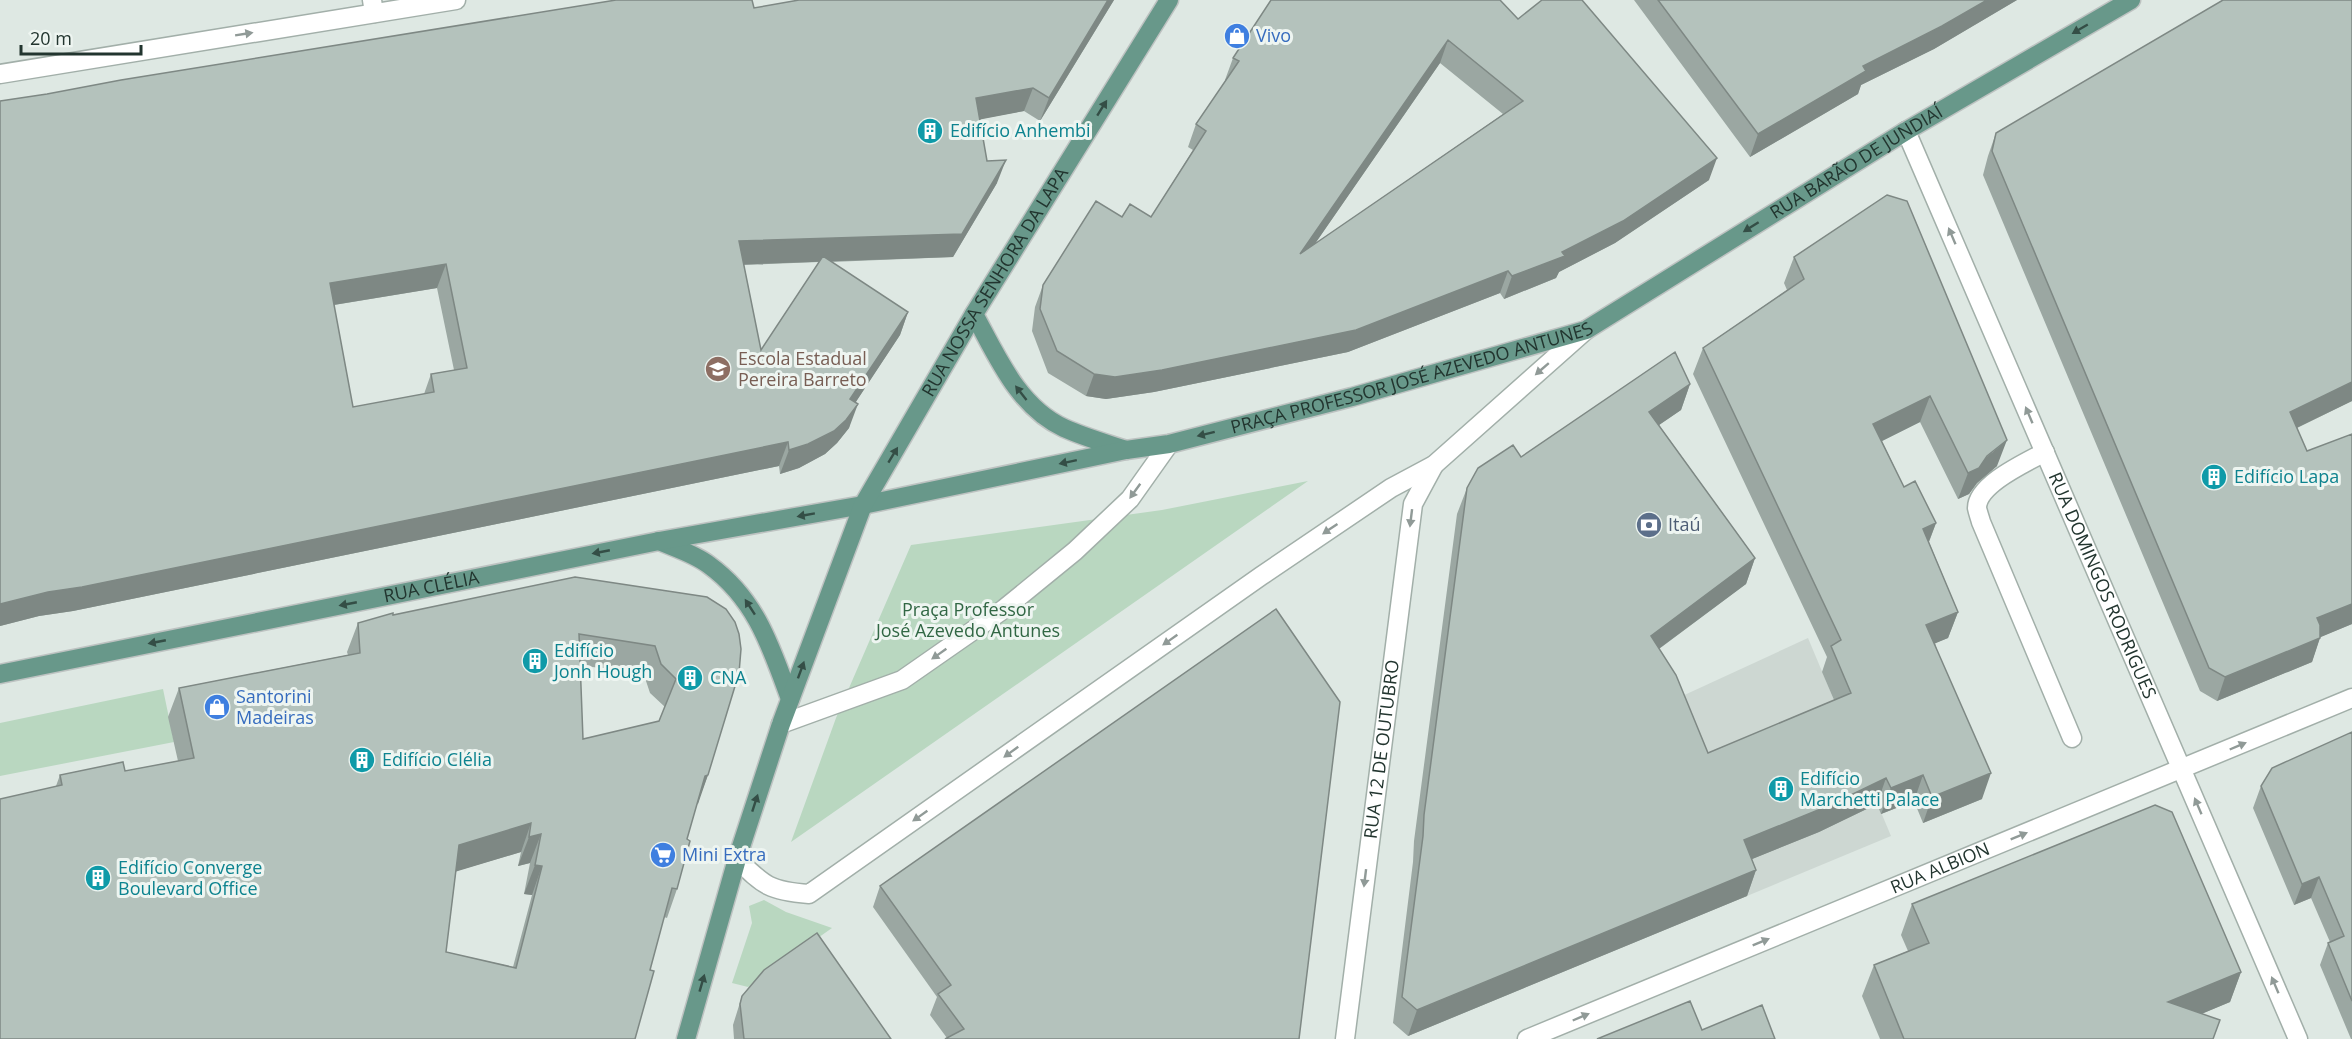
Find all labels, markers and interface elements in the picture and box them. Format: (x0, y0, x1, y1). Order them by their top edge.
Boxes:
scale bar (21, 18, 141, 56)
shop icon: Vivo (1222, 21, 1252, 51)
place label: Vivo (1256, 23, 1291, 47)
one-way arrow (2072, 24, 2088, 35)
text: 20 m (30, 26, 72, 50)
one-way arrow (235, 29, 254, 38)
street label: RUA BARÃO DE JUNDIAÍ (1765, 99, 1947, 224)
one-way arrow (1096, 100, 1107, 116)
building icon: Edifício Anhembi (915, 116, 945, 146)
place label: Edifício Anhembi (950, 118, 1091, 142)
street label: RUA NOSSA SENHORA DA LAPA (916, 162, 1073, 401)
one-way arrow (1743, 222, 1759, 233)
one-way arrow (1946, 227, 1956, 245)
street label: PRAÇA PROFESSOR JOSÉ AZEVEDO ANTUNES (1228, 315, 1597, 439)
place label: Escola Estadual Pereira Barreto (738, 346, 867, 391)
school or university icon: Escola Estadual Pereira Barreto (703, 354, 733, 384)
one-way arrow (1535, 362, 1550, 375)
one-way arrow (1015, 385, 1028, 401)
one-way arrow (2024, 406, 2033, 424)
one-way arrow (1197, 430, 1215, 440)
one-way arrow (888, 447, 899, 463)
one-way arrow (1059, 458, 1078, 468)
building icon: Edifício Lapa (2199, 462, 2229, 492)
place label: Edifício Lapa (2234, 464, 2339, 488)
street label: RUA DOMINGOS RODRIGUES (2044, 468, 2163, 702)
one-way arrow (1129, 483, 1141, 499)
one-way arrow (1406, 509, 1416, 528)
bank icon: Itaú (1634, 510, 1664, 540)
one-way arrow (796, 511, 815, 520)
place label: Itaú (1668, 512, 1700, 536)
one-way arrow (1323, 523, 1339, 535)
one-way arrow (591, 548, 610, 557)
street label: RUA CLÉLIA (381, 565, 482, 607)
park label: Praça Professor José Azevedo Antunes (874, 597, 1060, 642)
one-way arrow (745, 599, 756, 615)
one-way arrow (339, 600, 358, 609)
one-way arrow (1163, 634, 1179, 646)
one-way arrow (148, 638, 167, 648)
place label: Edifício Jonh Hough (552, 638, 652, 683)
building icon: Edifício Jonh Hough (520, 646, 550, 676)
one-way arrow (931, 648, 947, 660)
street label: RUA 12 DE OUTUBRO (1358, 658, 1404, 840)
one-way arrow (797, 660, 807, 678)
building icon: CNA (675, 663, 705, 693)
place label: CNA (710, 665, 747, 689)
place label: Santorini Madeiras (236, 684, 314, 729)
shop icon: Santorini Madeiras (202, 692, 232, 722)
one-way arrow (2230, 741, 2248, 751)
building icon: Edifício Clélia (347, 745, 377, 775)
one-way arrow (1003, 746, 1019, 758)
place label: Edifício Clélia (382, 747, 492, 771)
place label: Edifício Marchetti Palace (1800, 766, 1939, 811)
building icon: Edifício Marchetti Palace (1766, 774, 1796, 804)
one-way arrow (751, 794, 760, 812)
one-way arrow (2194, 797, 2203, 814)
one-way arrow (912, 810, 928, 822)
one-way arrow (2011, 831, 2029, 841)
street label: RUA ALBION (1886, 836, 1993, 899)
supermarket icon: Mini Extra (648, 840, 678, 870)
place label: Mini Extra (682, 842, 766, 866)
place label: Edifício Converge Boulevard Office (118, 855, 262, 900)
building icon: Edifício Converge Boulevard Office (83, 863, 113, 893)
one-way arrow (1360, 869, 1370, 888)
one-way arrow (1753, 937, 1771, 947)
one-way arrow (698, 974, 707, 992)
one-way arrow (2270, 976, 2280, 994)
one-way arrow (1572, 1012, 1590, 1021)

